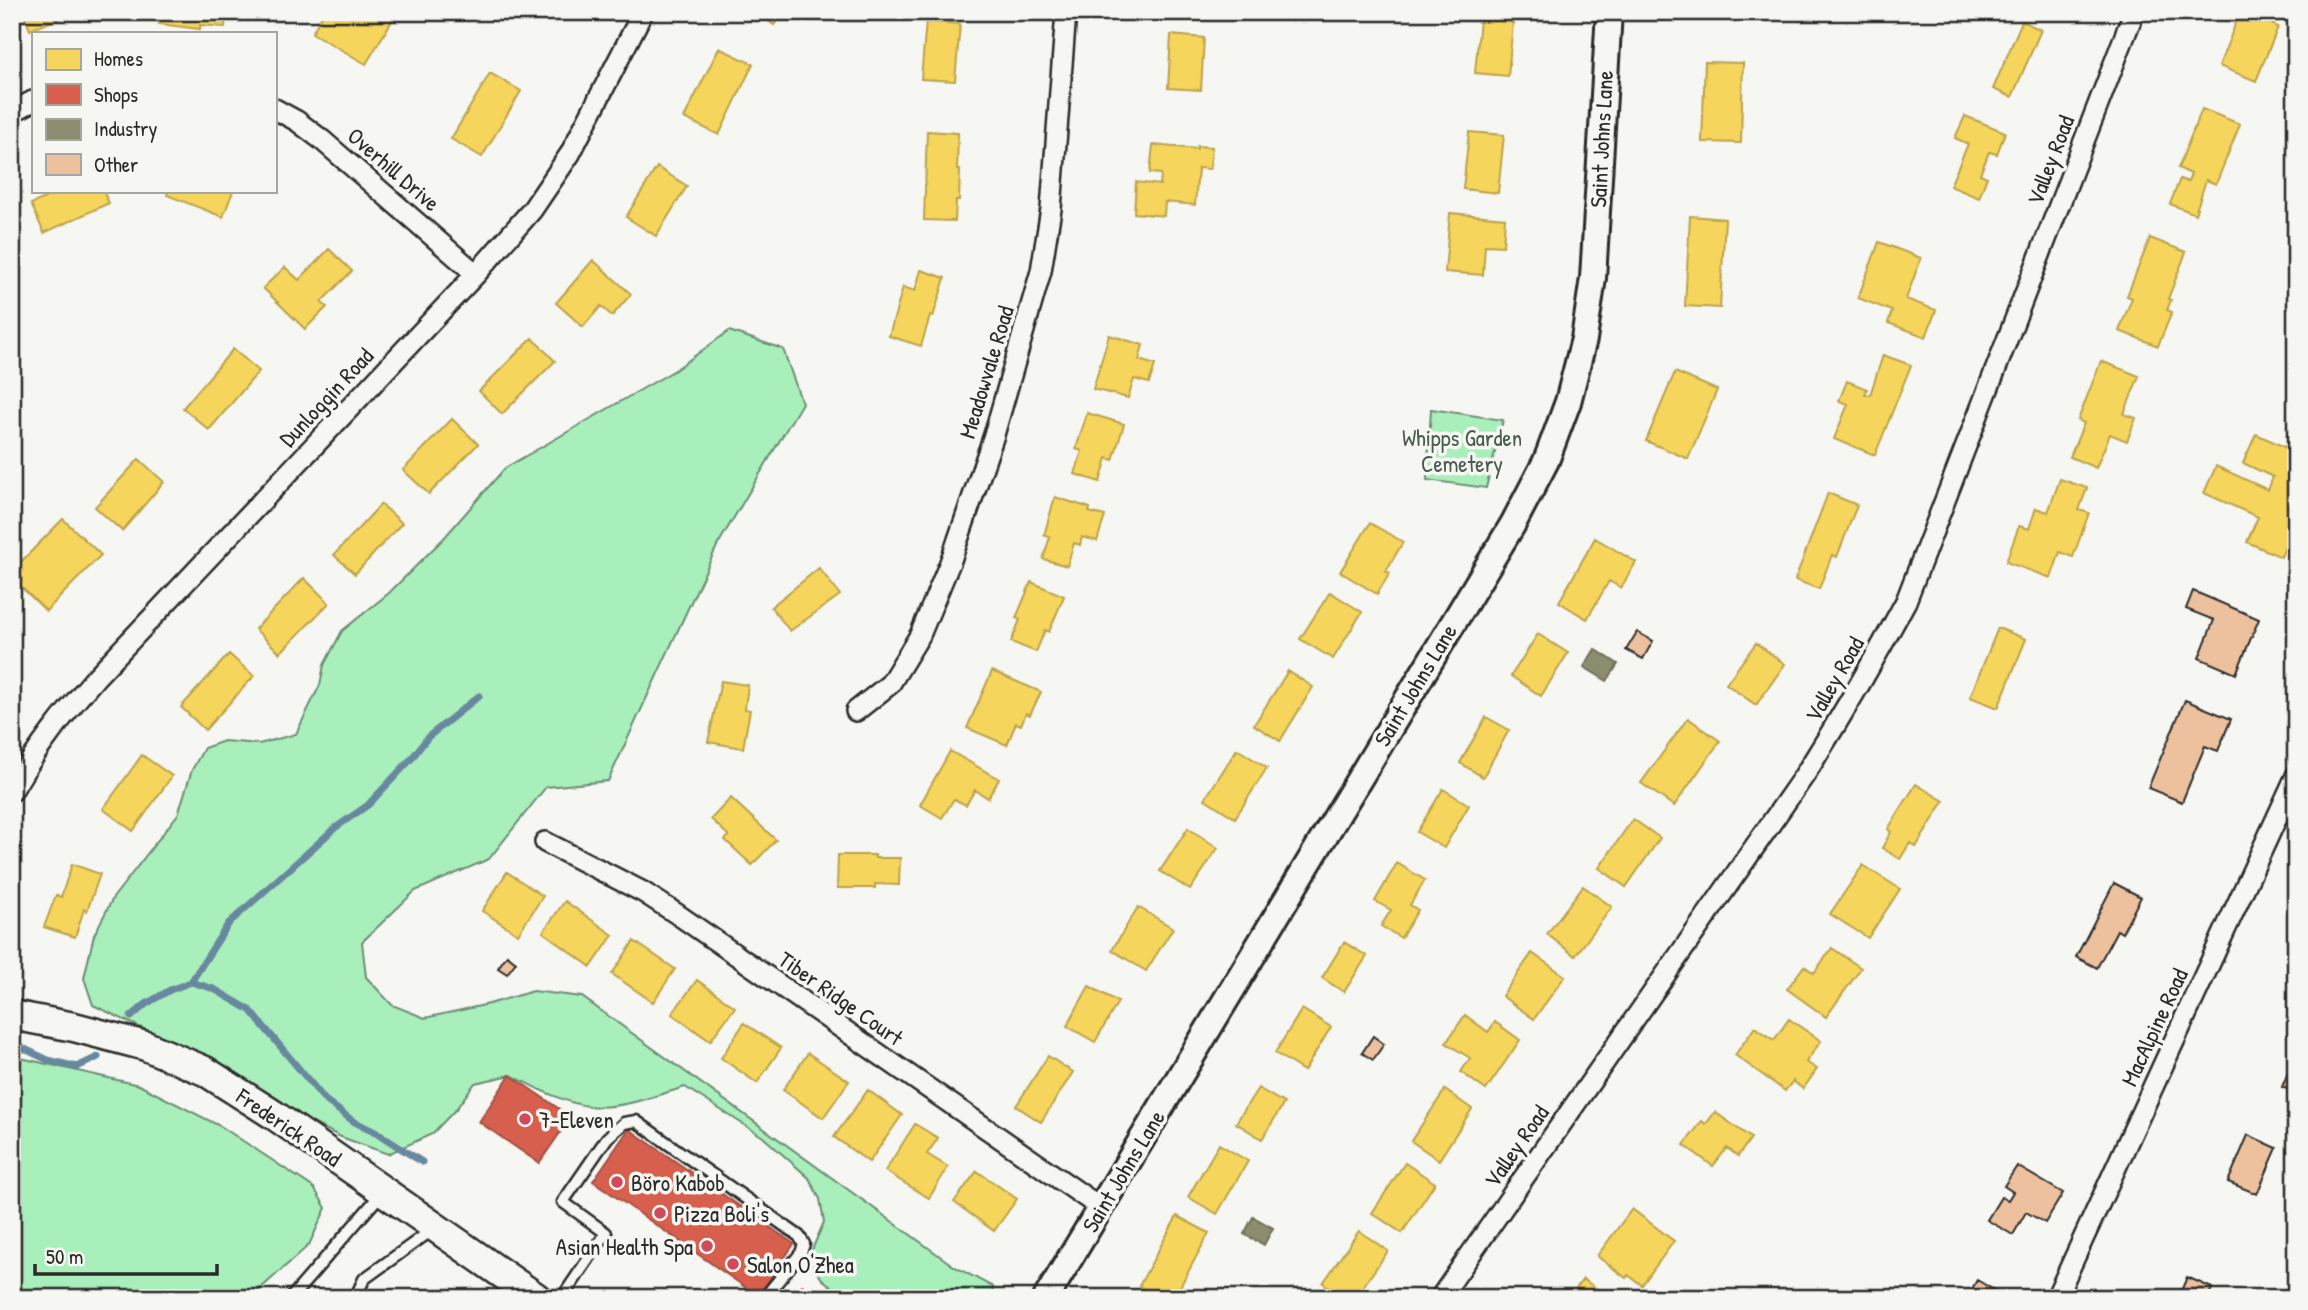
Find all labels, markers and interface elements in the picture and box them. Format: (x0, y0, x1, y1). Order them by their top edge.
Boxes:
legend (32, 32, 276, 192)
text: Homes (94, 44, 143, 73)
street label: Saint Johns Lane (1582, 70, 1620, 208)
text: Shops (94, 80, 138, 109)
street label: Valley Road (2019, 111, 2081, 209)
text: Industry (94, 114, 157, 143)
street label: Overhill Drive (341, 120, 447, 218)
text: Other (94, 150, 138, 179)
street label: Meadowvale Road (951, 302, 1021, 442)
street label: Dunloggin Road (272, 341, 380, 453)
park label: Whipps Garden Cemetery (1402, 422, 1522, 479)
street label: Saint Johns Lane (1366, 618, 1464, 752)
street label: Valley Road (1797, 631, 1871, 727)
street label: Tiber Ridge Court (772, 943, 910, 1053)
street label: MacAlpine Road (2113, 963, 2195, 1091)
street label: Frederick Road (230, 1080, 348, 1173)
street label: Valley Road (1476, 1099, 1556, 1193)
place label: 7-Eleven (539, 1104, 614, 1135)
street label: Saint Johns Lane (1074, 1104, 1172, 1238)
marker: 7-Eleven (517, 1111, 533, 1127)
place label: Böro Kabob (631, 1167, 725, 1198)
marker: Böro Kabob (609, 1174, 625, 1190)
place label: Pizza Boli's (674, 1198, 769, 1229)
marker: Pizza Boli's (652, 1205, 668, 1221)
place label: Asian Health Spa (556, 1231, 693, 1262)
scale bar (35, 1233, 217, 1277)
marker: Asian Health Spa (699, 1238, 715, 1254)
text: 50 m (46, 1242, 83, 1271)
place label: Salon O'Zhea (747, 1249, 854, 1280)
marker: Salon O'Zhea (725, 1256, 741, 1272)

